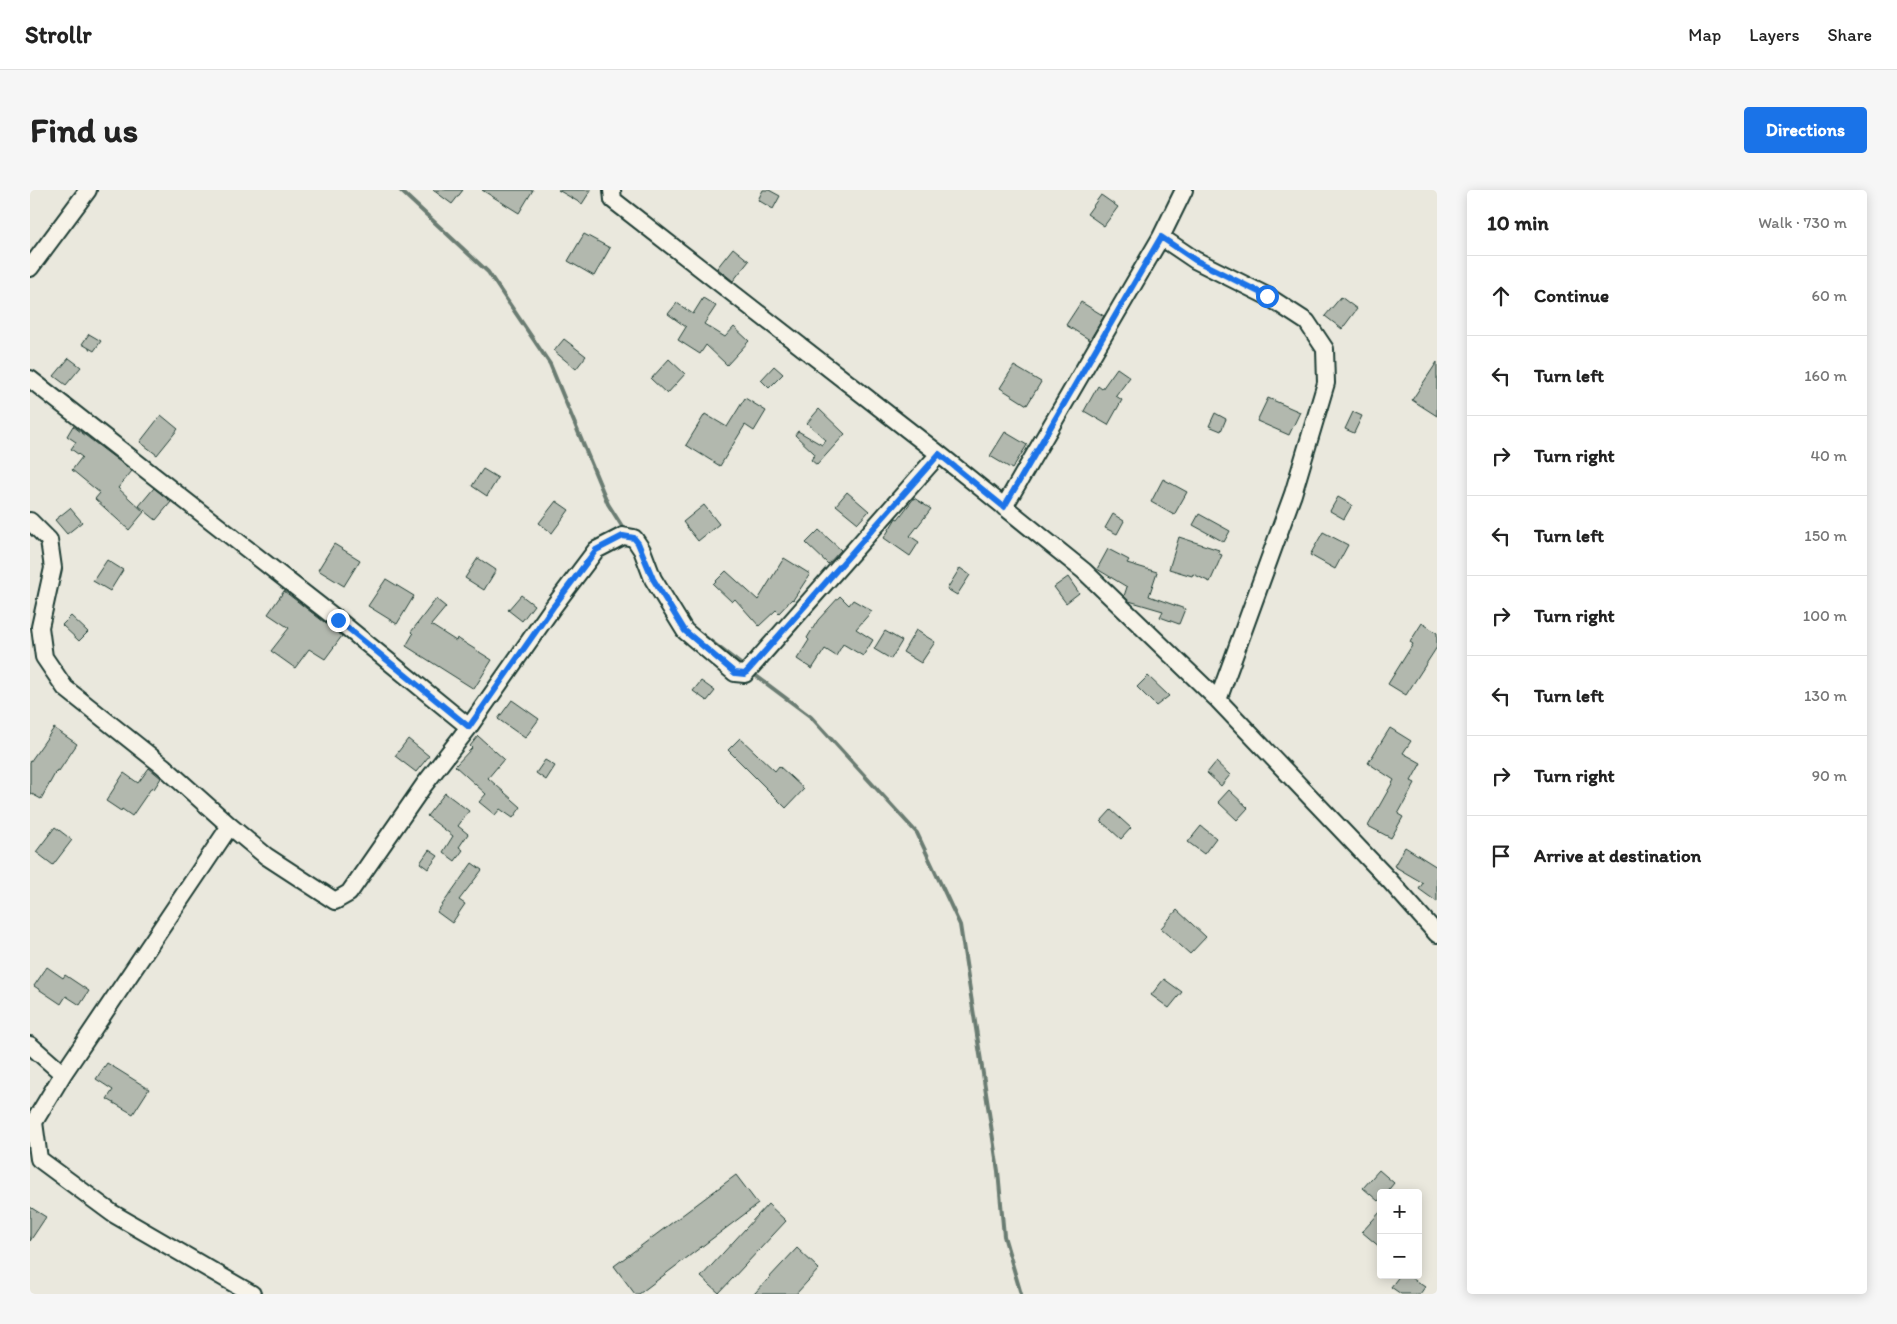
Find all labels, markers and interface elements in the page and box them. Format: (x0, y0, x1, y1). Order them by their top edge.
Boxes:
text: Strollr (25, 20, 91, 49)
text: Map (1688, 24, 1721, 46)
text: Layers (1749, 24, 1799, 46)
text: Share (1827, 24, 1872, 46)
button: Directions (1744, 107, 1867, 153)
text: Find us (30, 109, 138, 151)
text: 10 min (1487, 210, 1549, 235)
text: Walk · 730 m (1758, 213, 1847, 232)
icon: ahead (1487, 282, 1515, 310)
text: Continue (1534, 284, 1609, 307)
route start (1256, 285, 1279, 308)
text: 60 m (1812, 286, 1847, 305)
icon: left (1487, 362, 1515, 390)
text: Turn left (1534, 364, 1604, 387)
text: 160 m (1804, 366, 1847, 385)
icon: right (1487, 442, 1515, 470)
text: Turn right (1534, 444, 1615, 467)
text: 40 m (1810, 446, 1847, 465)
icon: left (1487, 522, 1515, 550)
text: Turn left (1534, 524, 1604, 547)
text: 150 m (1804, 526, 1847, 545)
icon: right (1487, 602, 1515, 630)
text: Turn right (1534, 604, 1615, 627)
text: 100 m (1803, 606, 1847, 625)
route end (327, 609, 350, 632)
icon: left (1487, 682, 1515, 710)
text: Turn left (1534, 684, 1604, 707)
text: 130 m (1804, 686, 1847, 705)
icon: right (1487, 762, 1515, 790)
text: Turn right (1534, 764, 1615, 787)
text: 90 m (1812, 766, 1847, 785)
icon: arrive (1487, 842, 1515, 870)
text: Arrive at destination (1534, 844, 1701, 867)
map controls (1377, 1189, 1422, 1279)
button: + (1377, 1189, 1422, 1234)
button: − (1377, 1234, 1422, 1279)

